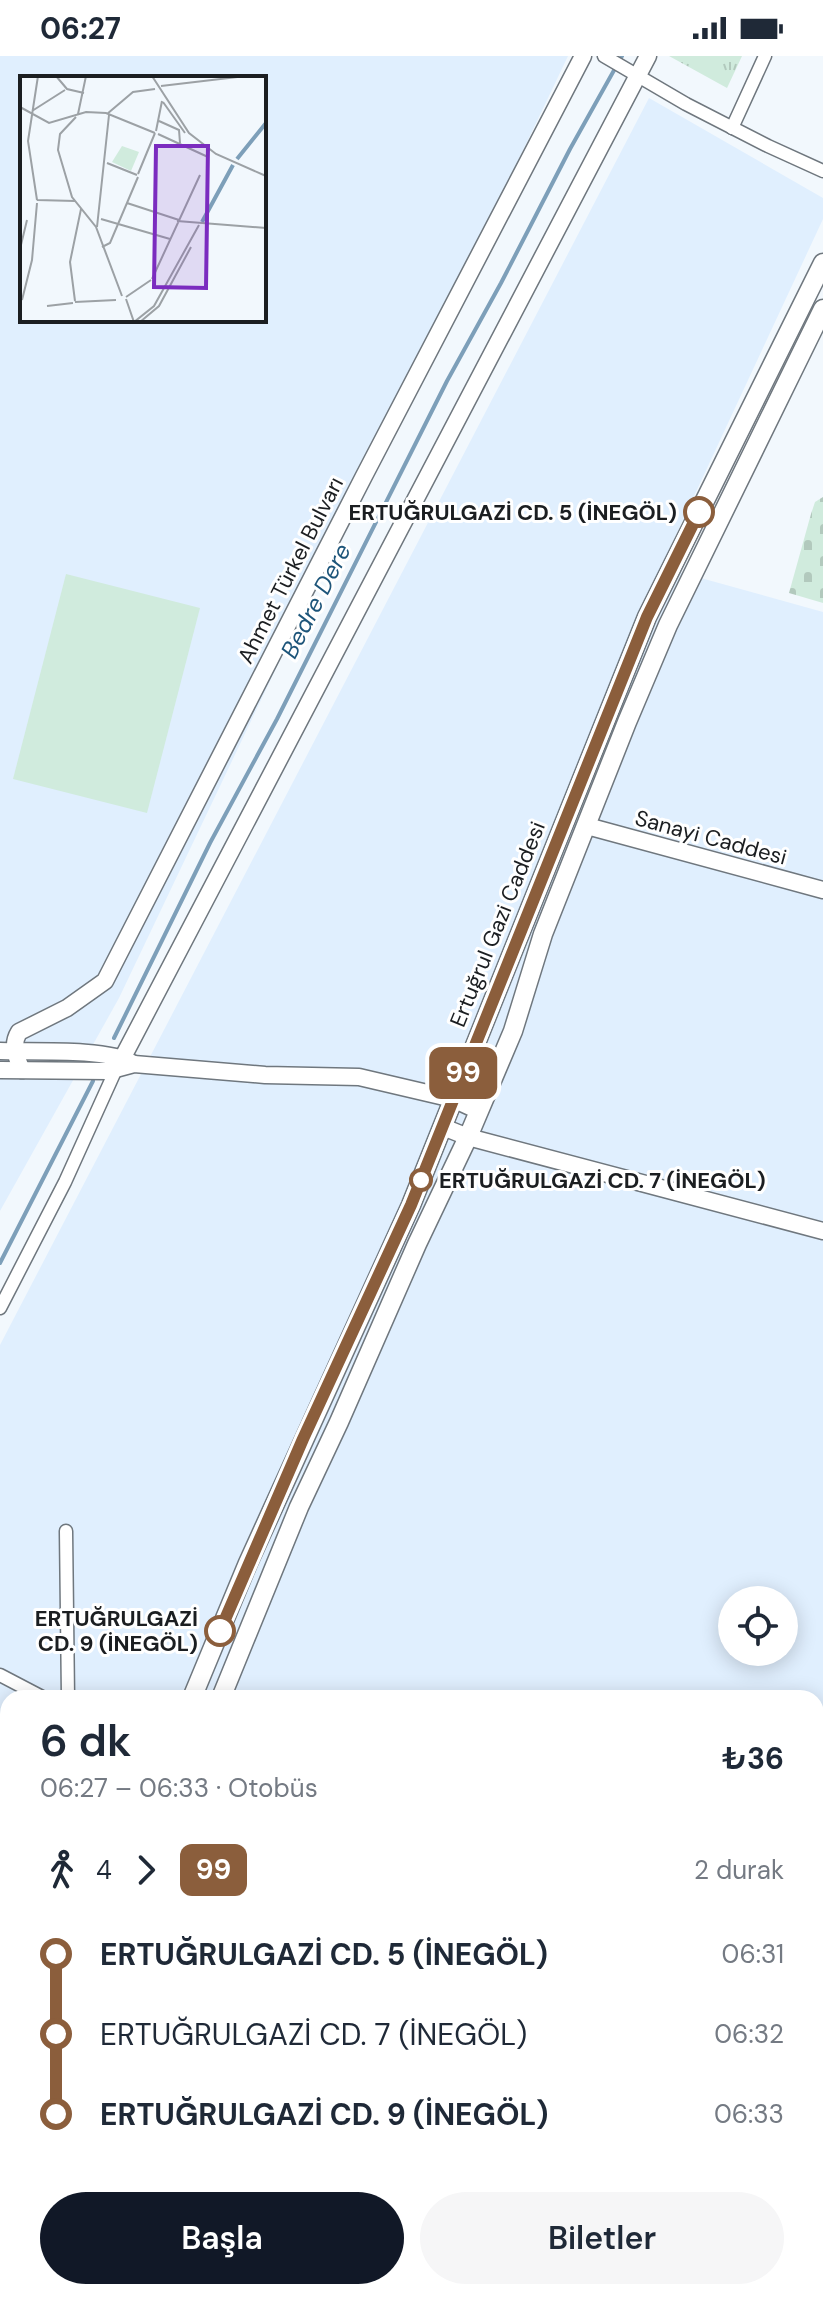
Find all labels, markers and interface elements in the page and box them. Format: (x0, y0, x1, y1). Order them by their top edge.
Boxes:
text: 06:27 (40, 9, 121, 48)
inset map (20, 76, 266, 322)
street label: Ahmet Türkel Bulvarı (231, 472, 350, 669)
marker: ERTUĞRULGAZİ CD. 5 (İNEGÖL) (684, 497, 714, 527)
place label: ERTUĞRULGAZİ CD. 5 (İNEGÖL) (349, 498, 677, 527)
water label: Bedre Dere (273, 538, 358, 663)
street label: Sanayi Caddesi (632, 803, 790, 872)
street label: Ertuğrul Gazi Caddesi (443, 817, 552, 1031)
line badge: 99 (427, 1047, 499, 1099)
text: 99 (445, 1054, 481, 1091)
place label: ERTUĞRULGAZİ CD. 7 (İNEGÖL) (439, 1166, 766, 1195)
marker: ERTUĞRULGAZİ CD. 7 (İNEGÖL) (410, 1169, 432, 1191)
map controls (718, 1586, 798, 1666)
button: locate (718, 1586, 798, 1666)
place label: ERTUĞRULGAZİ CD. 9 (İNEGÖL) (35, 1604, 198, 1658)
marker: ERTUĞRULGAZİ CD. 9 (İNEGÖL) (205, 1616, 235, 1646)
text: 6 dk (40, 1712, 131, 1770)
text: ₺36 (722, 1739, 784, 1778)
text: 06:27 – 06:33 · Otobüs (40, 1771, 318, 1805)
icon: walk (40, 1848, 84, 1892)
icon: forward (124, 1848, 168, 1892)
text: 99 (196, 1851, 231, 1888)
text: 4 (96, 1853, 112, 1887)
text: 2 durak (694, 1853, 784, 1887)
text: ERTUĞRULGAZİ CD. 5 (İNEGÖL) (100, 1935, 548, 1974)
text: 06:31 (722, 1937, 784, 1971)
text: ERTUĞRULGAZİ CD. 7 (İNEGÖL) (100, 2015, 527, 2054)
text: 06:32 (714, 2017, 784, 2051)
text: ERTUĞRULGAZİ CD. 9 (İNEGÖL) (100, 2095, 548, 2134)
text: 06:33 (714, 2097, 784, 2131)
button: Başla (40, 2192, 404, 2284)
button: Biletler (420, 2192, 784, 2284)

